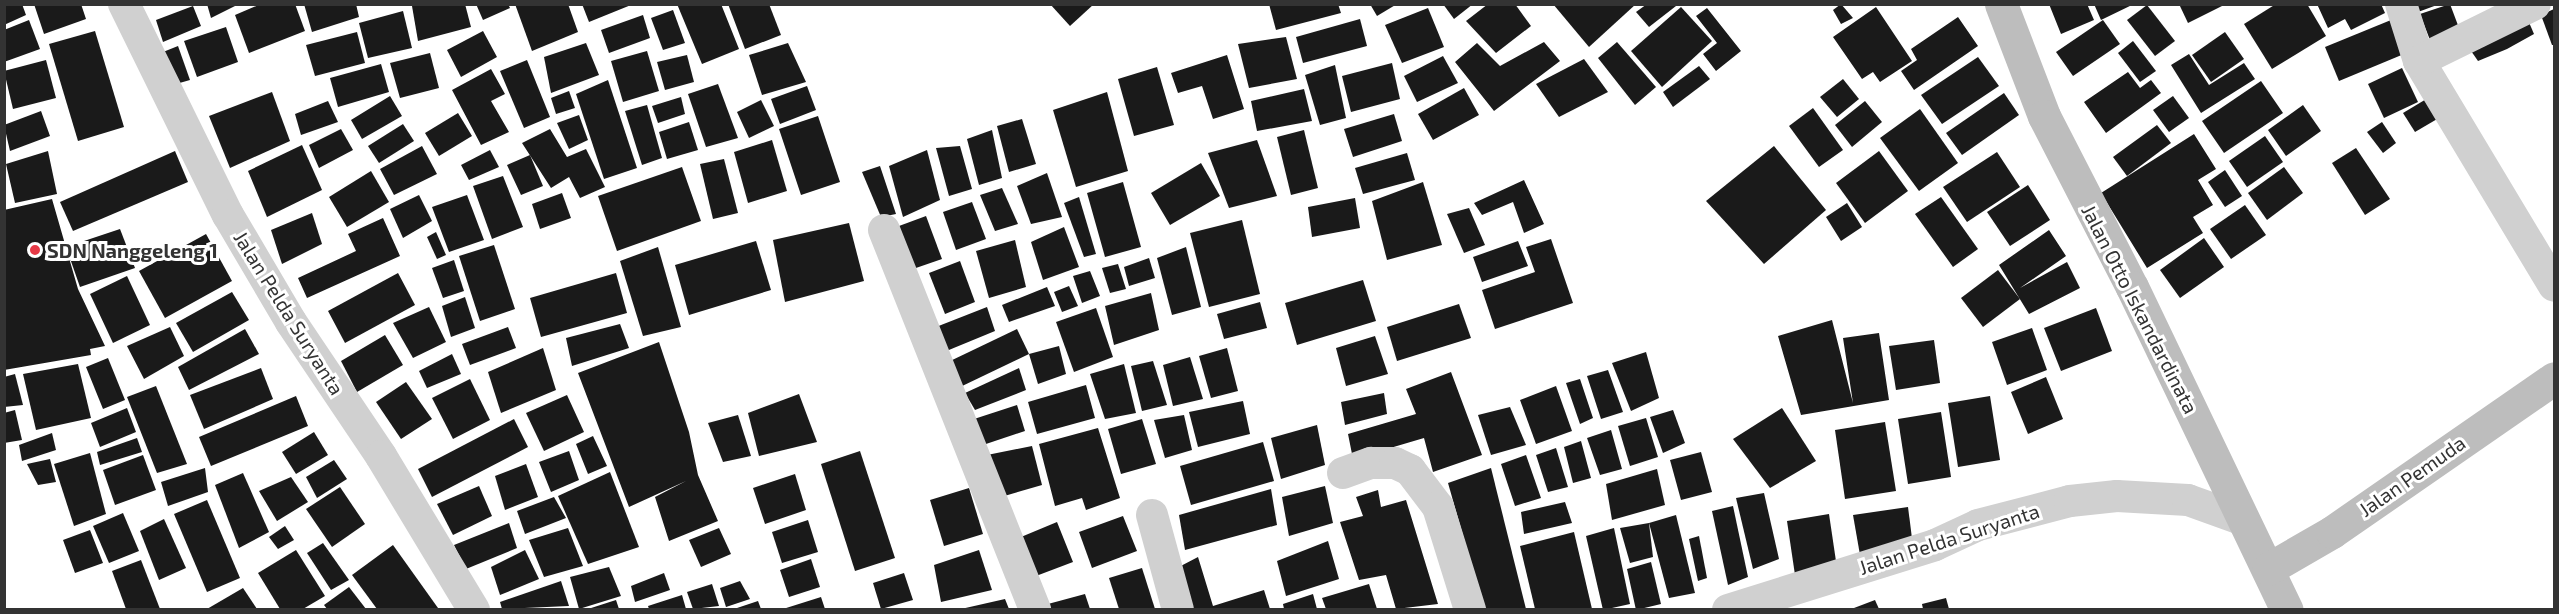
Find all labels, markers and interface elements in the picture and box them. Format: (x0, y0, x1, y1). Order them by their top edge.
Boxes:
street label: Jalan Otto Iskandardinata (2077, 201, 2203, 417)
street label: Jalan Pelda Suryanta (229, 227, 349, 399)
place label: SDN Nanggeleng 1 (47, 238, 218, 262)
marker: SDN Nanggeleng 1 (28, 243, 42, 257)
street label: Jalan Pemuda (2354, 430, 2470, 522)
street label: Jalan Pelda Suryanta (1856, 498, 2042, 580)

